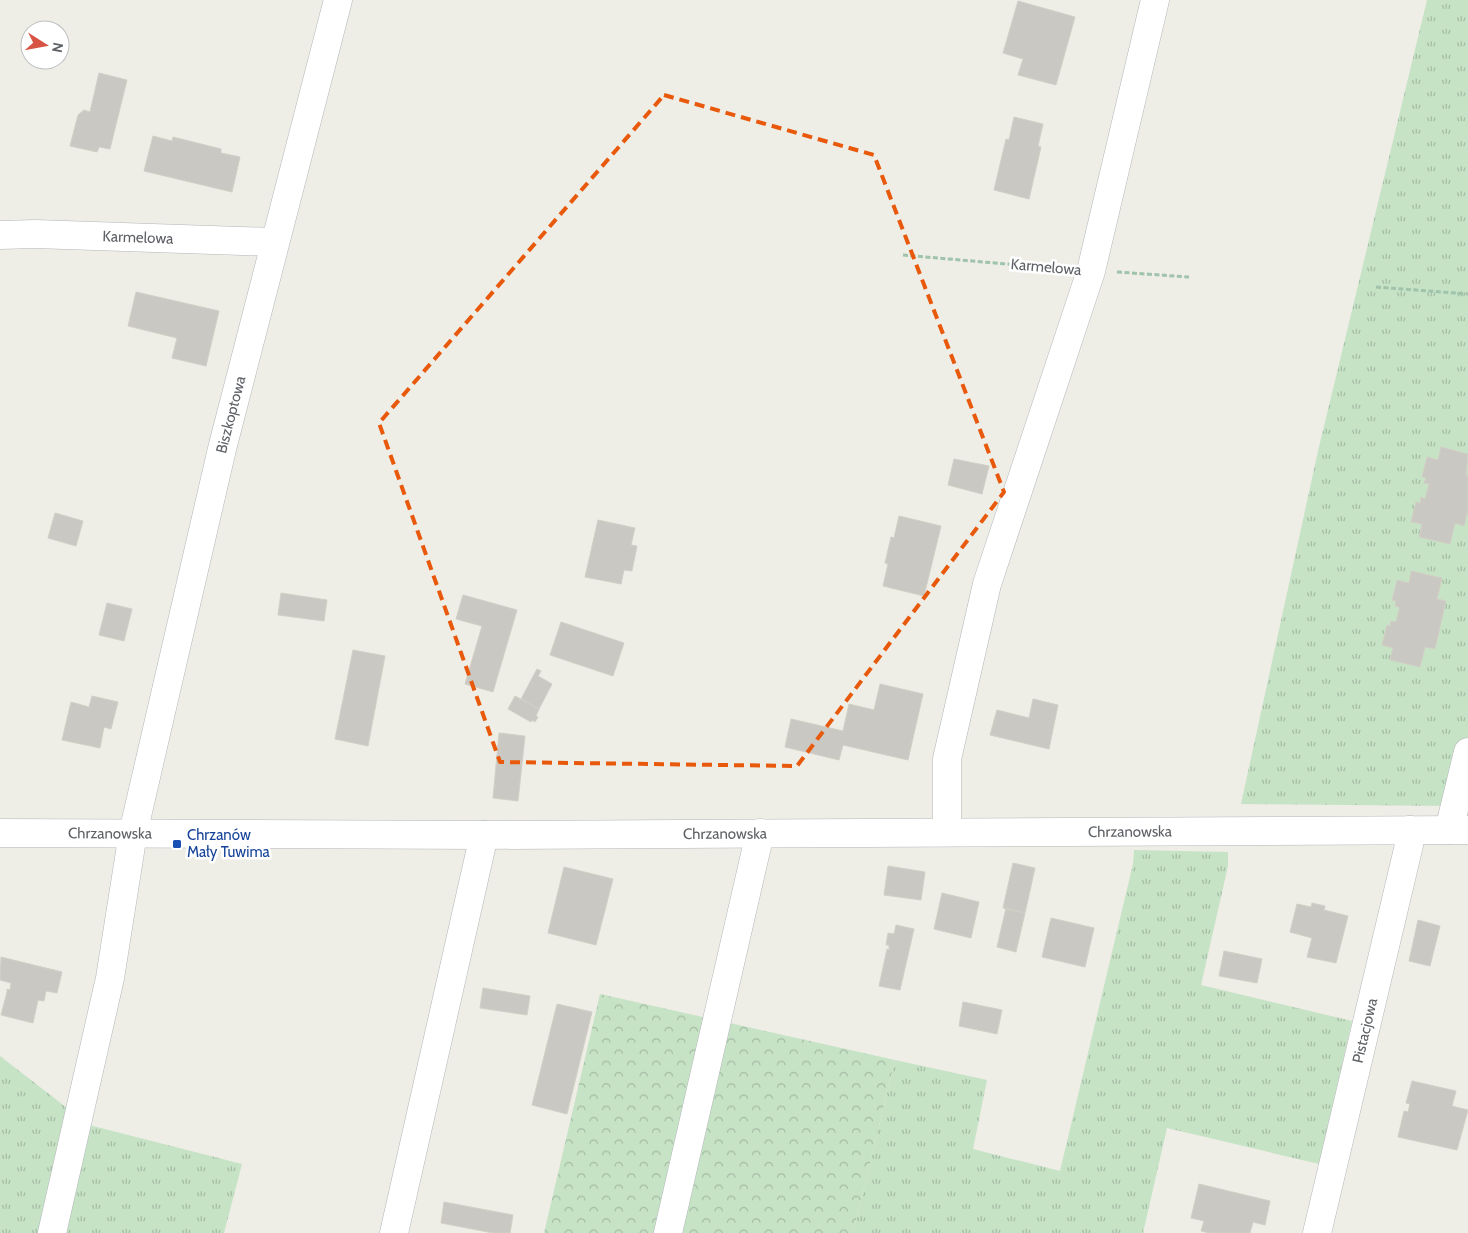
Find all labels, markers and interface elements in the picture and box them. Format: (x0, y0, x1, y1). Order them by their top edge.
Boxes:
north arrow (20, 20, 70, 70)
text: N (48, 41, 68, 54)
street label: Karmelowa (102, 227, 174, 248)
street label: Karmelowa (1010, 255, 1083, 279)
street label: Biszkoptowa (212, 373, 250, 455)
street label: Chrzanowska (1088, 823, 1173, 841)
street label: Chrzanowska (68, 824, 153, 843)
street label: Chrzanowska (683, 825, 768, 843)
place label: Chrzanów Mały Tuwima (187, 826, 271, 861)
marker: Chrzanów Mały Tuwima (171, 838, 183, 850)
street label: Pistacjowa (1349, 995, 1382, 1065)

